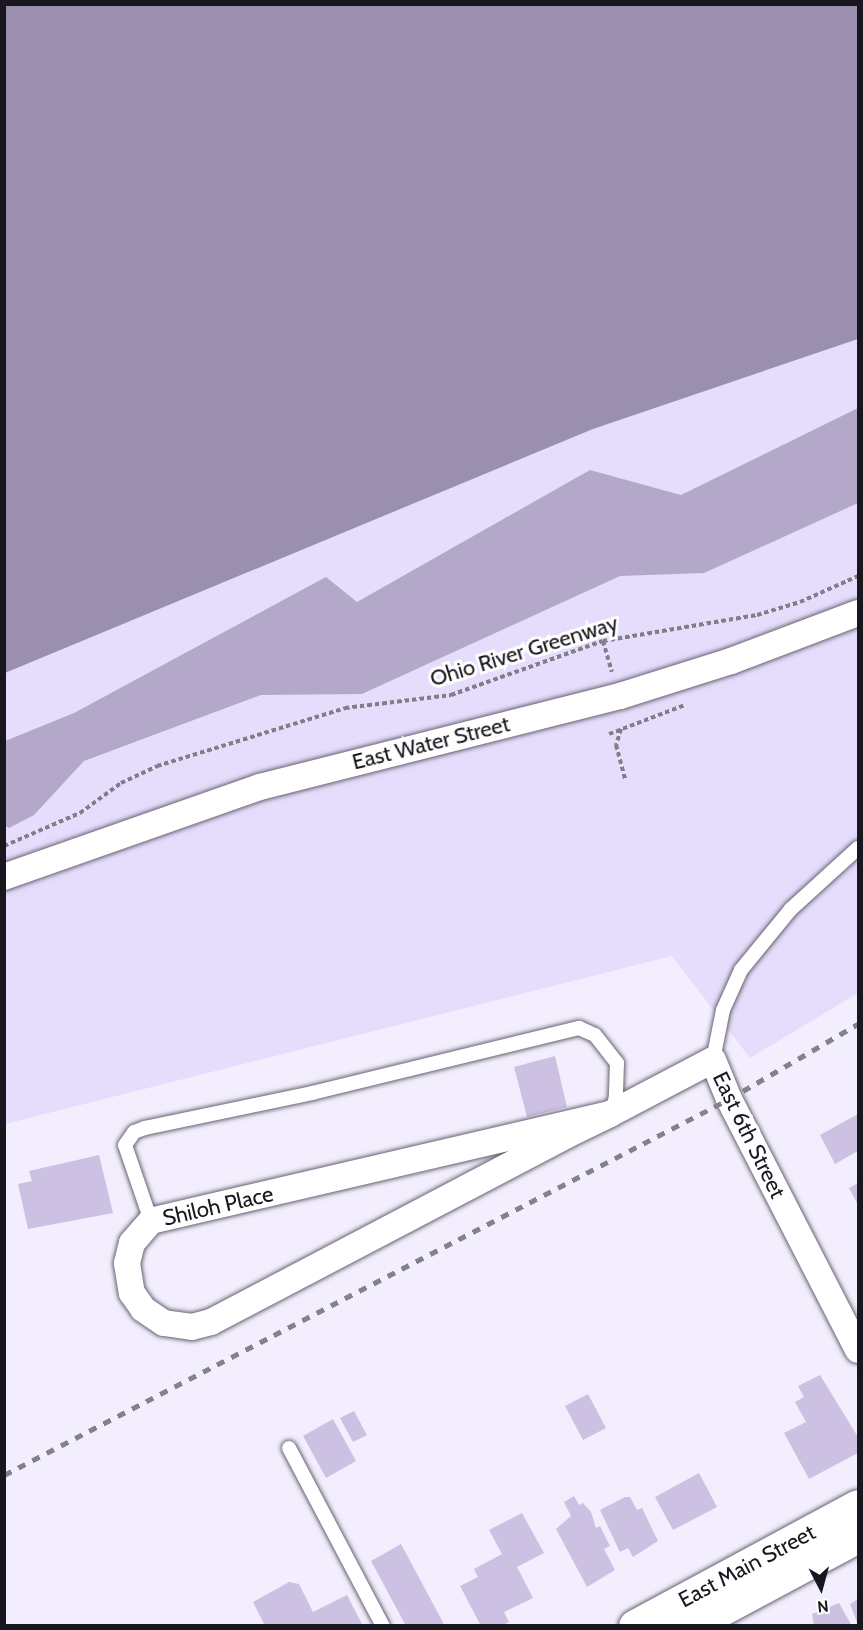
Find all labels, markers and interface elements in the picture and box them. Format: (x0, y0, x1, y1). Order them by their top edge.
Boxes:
street label: Ohio River Greenway (427, 610, 621, 692)
street label: East Water Street (349, 711, 513, 775)
street label: East 6th Street (707, 1067, 791, 1203)
street label: Shiloh Place (160, 1180, 276, 1232)
street label: East Main Street (674, 1519, 820, 1613)
north arrow (791, 1558, 851, 1618)
text: N (816, 1596, 830, 1616)

